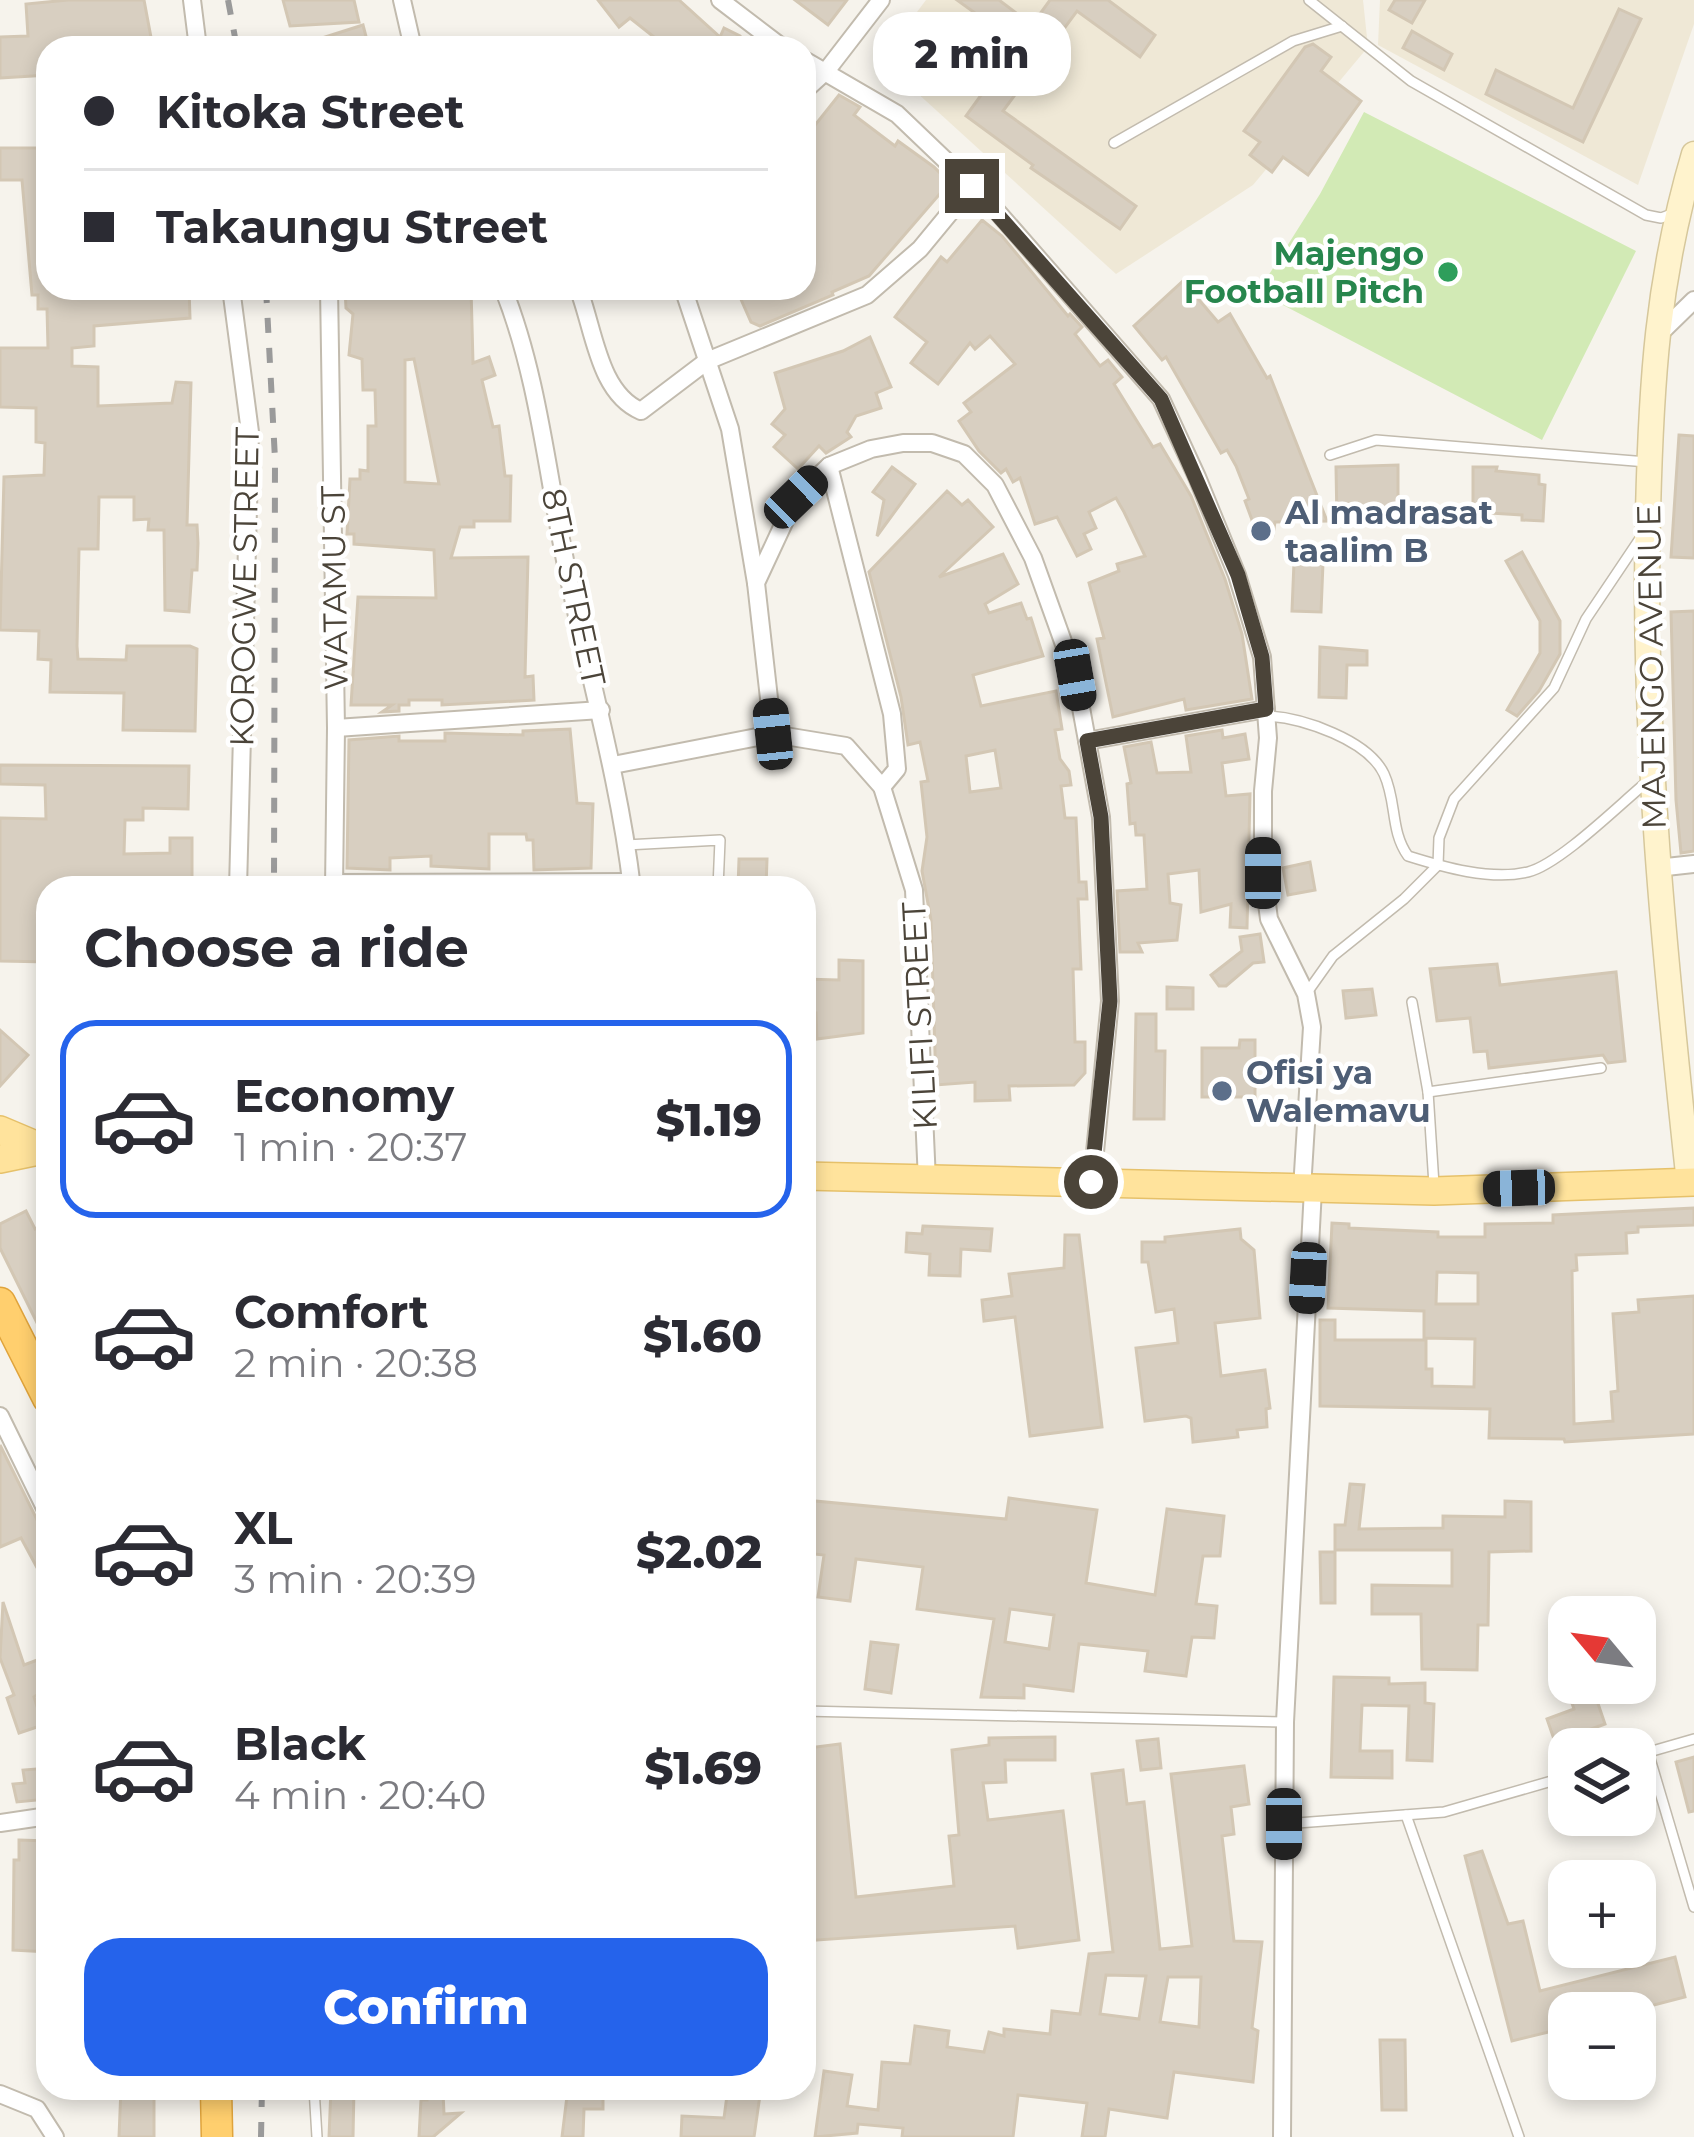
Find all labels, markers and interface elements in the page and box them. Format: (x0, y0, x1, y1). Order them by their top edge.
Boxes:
callout: 2 min (873, 12, 1071, 96)
text: 2 min (915, 30, 1029, 78)
text: Kitoka Street (156, 84, 464, 139)
route end (945, 159, 999, 213)
text: Takaungu Street (156, 199, 548, 254)
place label: Majengo Football Pitch (1184, 233, 1424, 311)
marker: Majengo Football Pitch (1435, 259, 1461, 285)
street label: KOROGWE STREET (221, 427, 267, 747)
car (758, 459, 834, 535)
street label: WATAMU ST (312, 485, 356, 691)
street label: 8TH STREET (534, 485, 614, 690)
place label: Al madrasat taalim B (1284, 492, 1493, 570)
street label: MAJENGO AVENUE (1628, 504, 1674, 830)
marker: Al madrasat taalim B (1248, 518, 1274, 544)
car (1051, 636, 1099, 714)
car (751, 696, 795, 772)
car (1245, 837, 1281, 909)
street label: KILIFI STREET (893, 901, 945, 1131)
text: Choose a ride (84, 915, 469, 981)
place label: Ofisi ya Walemavu (1246, 1052, 1431, 1130)
icon: car (90, 1065, 198, 1173)
text: Economy (234, 1068, 454, 1123)
marker: Ofisi ya Walemavu (1209, 1078, 1235, 1104)
text: $1.19 (656, 1092, 762, 1147)
text: 1 min · 20:37 (234, 1123, 467, 1171)
route start (1064, 1155, 1118, 1209)
car (1482, 1169, 1556, 1207)
car (1288, 1241, 1328, 1315)
icon: car (90, 1281, 198, 1389)
text: Comfort (234, 1284, 429, 1339)
text: $1.60 (643, 1308, 762, 1363)
text: 2 min · 20:38 (234, 1339, 478, 1387)
icon: car (90, 1497, 198, 1605)
text: XL (234, 1500, 292, 1555)
text: $2.02 (636, 1524, 762, 1579)
text: 3 min · 20:39 (234, 1555, 477, 1603)
north arrow (1548, 1596, 1656, 1704)
map controls (1548, 1596, 1656, 2100)
icon: car (90, 1713, 198, 1821)
text: Black (234, 1716, 366, 1771)
button: layers (1548, 1728, 1656, 1836)
text: $1.69 (645, 1740, 762, 1795)
text: 4 min · 20:40 (234, 1771, 486, 1819)
car (1266, 1788, 1302, 1860)
button: + (1548, 1860, 1656, 1968)
button: Confirm (84, 1938, 768, 2076)
button: − (1548, 1992, 1656, 2100)

